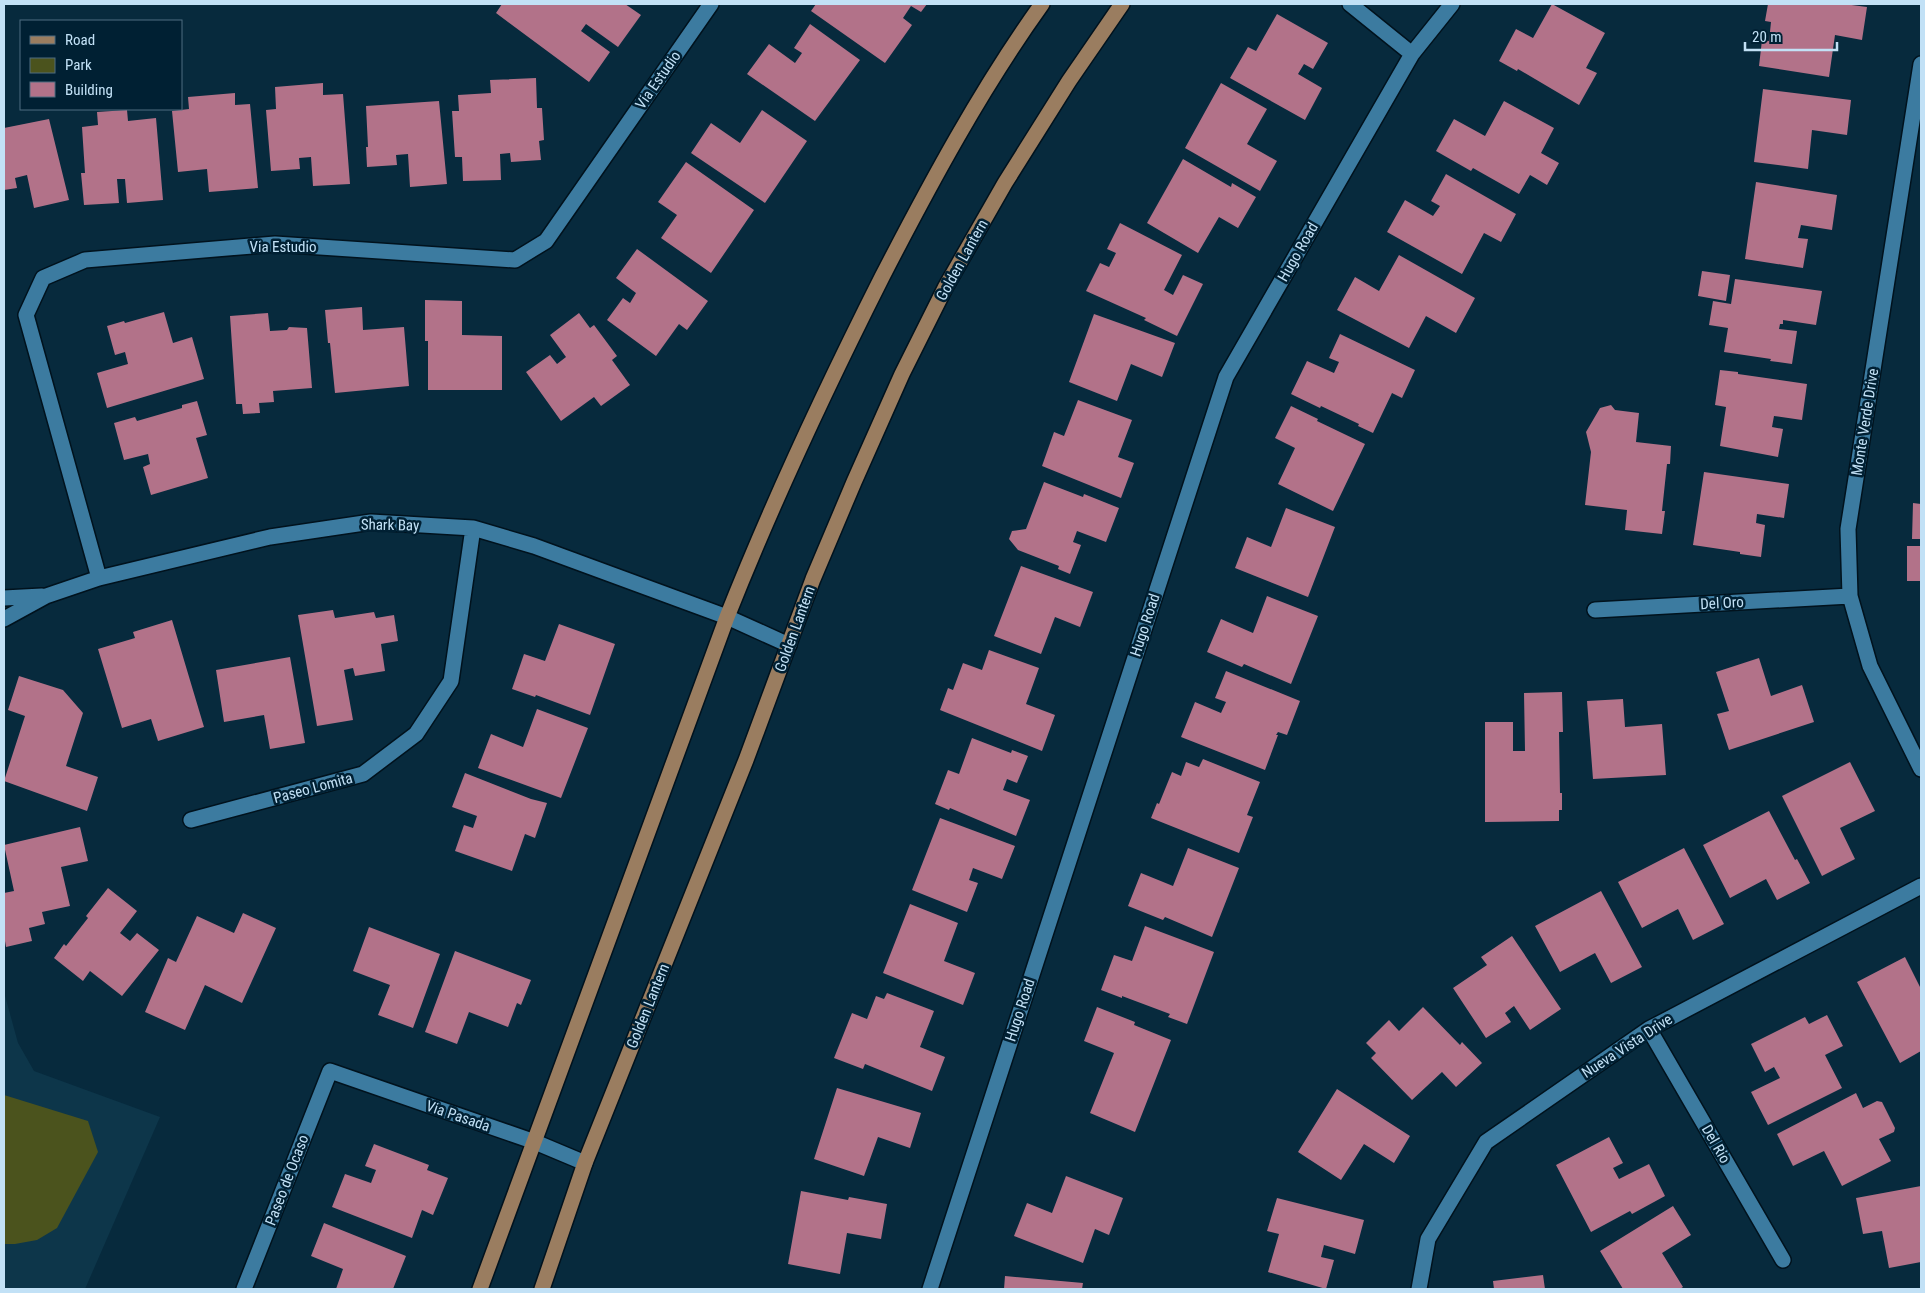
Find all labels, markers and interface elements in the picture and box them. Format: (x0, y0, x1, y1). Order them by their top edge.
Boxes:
legend (20, 20, 182, 110)
scale bar (1745, 20, 1838, 52)
text: 20 m (1752, 28, 1782, 46)
text: Road (65, 31, 95, 49)
street label: Via Estudio (631, 47, 685, 113)
text: Park (65, 56, 92, 74)
text: Building (65, 81, 113, 99)
street label: Golden Lantern (932, 216, 992, 304)
street label: Hugo Road (1274, 219, 1322, 285)
street label: Via Estudio (250, 238, 316, 256)
street label: Monte Verde Drive (1848, 367, 1882, 477)
street label: Shark Bay (361, 515, 419, 535)
street label: Golden Lantern (771, 584, 819, 674)
street label: Hugo Road (1126, 591, 1164, 659)
street label: Del Oro (1700, 593, 1744, 613)
street label: Paseo Lomita (271, 769, 355, 807)
street label: Golden Lantern (623, 961, 673, 1051)
street label: Hugo Road (1001, 976, 1039, 1044)
street label: Nueva Vista Drive (1578, 1010, 1676, 1082)
street label: Via Pasada (424, 1097, 492, 1135)
street label: Del Rio (1698, 1122, 1734, 1166)
street label: Paseo de Ocaso (261, 1132, 313, 1228)

